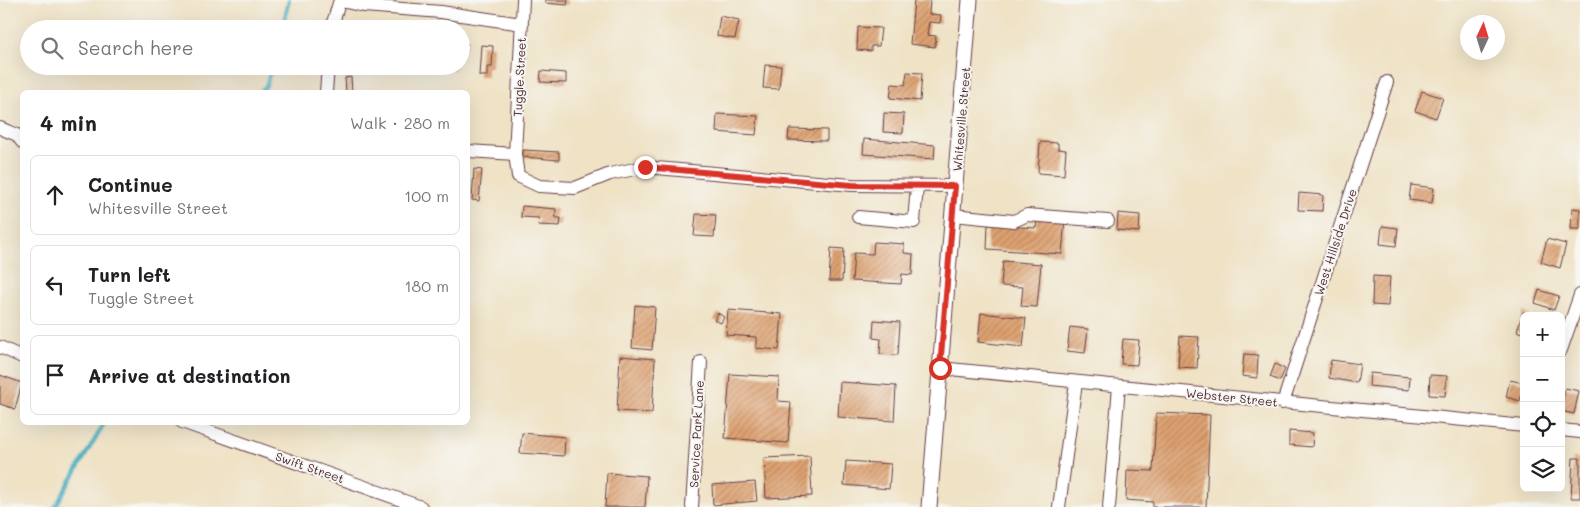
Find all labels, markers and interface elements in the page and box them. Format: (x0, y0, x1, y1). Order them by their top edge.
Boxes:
north arrow (1460, 15, 1505, 60)
search box (20, 20, 470, 75)
icon: search (38, 34, 66, 62)
text: Search here (78, 35, 194, 60)
street label: Tuggle Street (509, 37, 529, 117)
street label: Whitesville Street (948, 66, 974, 172)
text: 4 min (40, 109, 97, 136)
text: Walk · 280 m (350, 112, 450, 133)
route end (634, 156, 657, 179)
text: Continue (88, 172, 173, 197)
icon: ahead (41, 181, 69, 209)
text: 100 m (404, 185, 449, 206)
street label: West Hillside Drive (1310, 187, 1360, 297)
text: Whitesville Street (88, 197, 228, 218)
text: Turn left (88, 262, 171, 287)
icon: left (41, 271, 69, 299)
text: 180 m (404, 275, 449, 296)
text: Tuggle Street (88, 287, 194, 308)
map controls (1520, 312, 1565, 492)
button: + (1520, 312, 1565, 357)
route start (929, 357, 952, 380)
button: − (1520, 357, 1565, 402)
icon: arrive (41, 361, 69, 389)
text: Arrive at destination (88, 363, 291, 388)
street label: Service Park Lane (685, 380, 707, 488)
street label: Webster Street (1185, 384, 1279, 410)
button: locate (1520, 402, 1565, 447)
button: layers (1520, 447, 1565, 492)
street label: Swift Street (273, 448, 347, 486)

